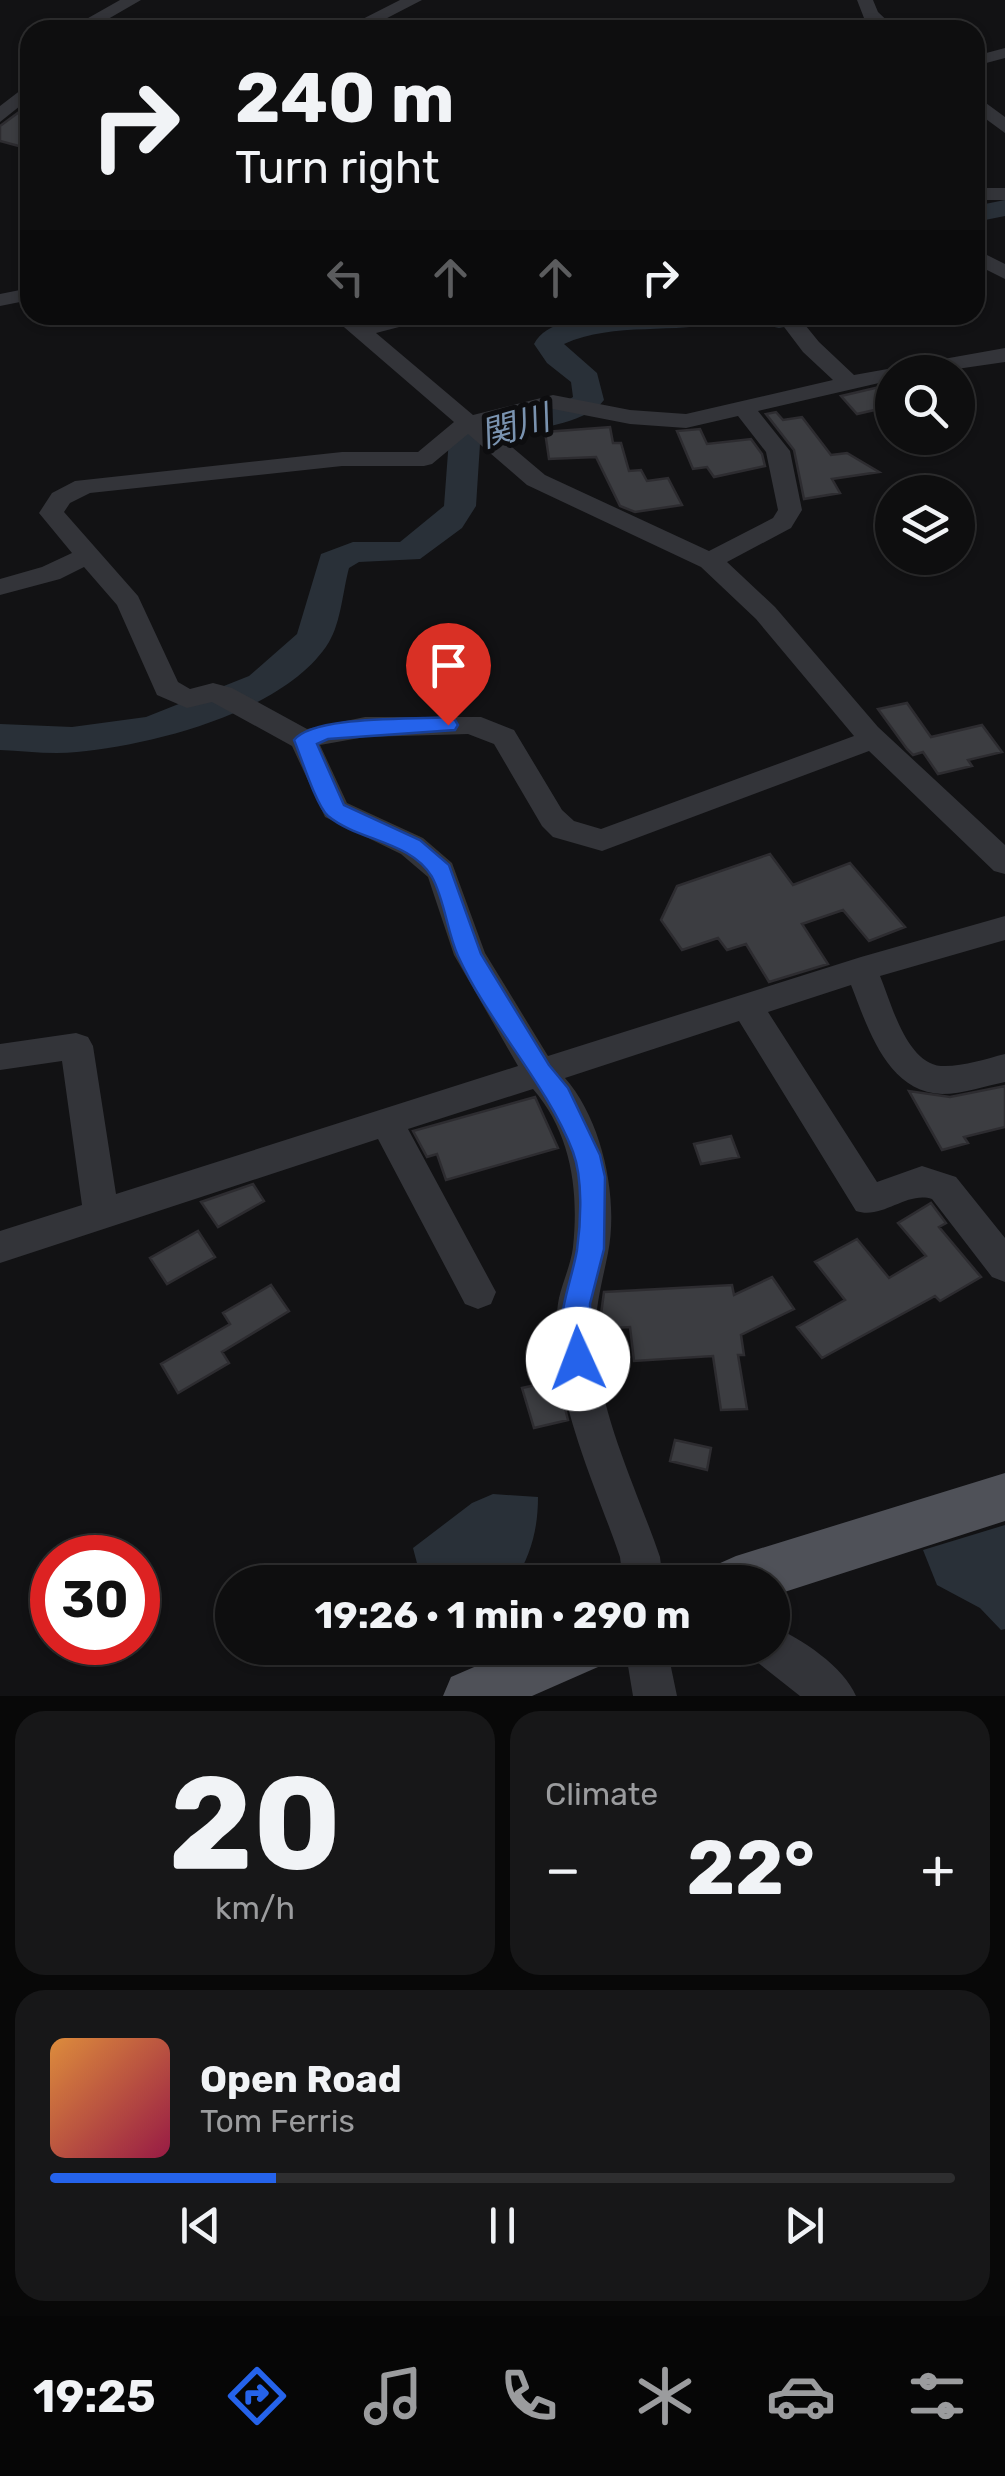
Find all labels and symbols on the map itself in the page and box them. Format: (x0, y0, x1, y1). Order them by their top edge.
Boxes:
water label: 関川 (476, 395, 558, 456)
pin (406, 623, 491, 726)
position arrow (526, 1307, 630, 1411)
speed limit sign: 30 (30, 1535, 160, 1665)

